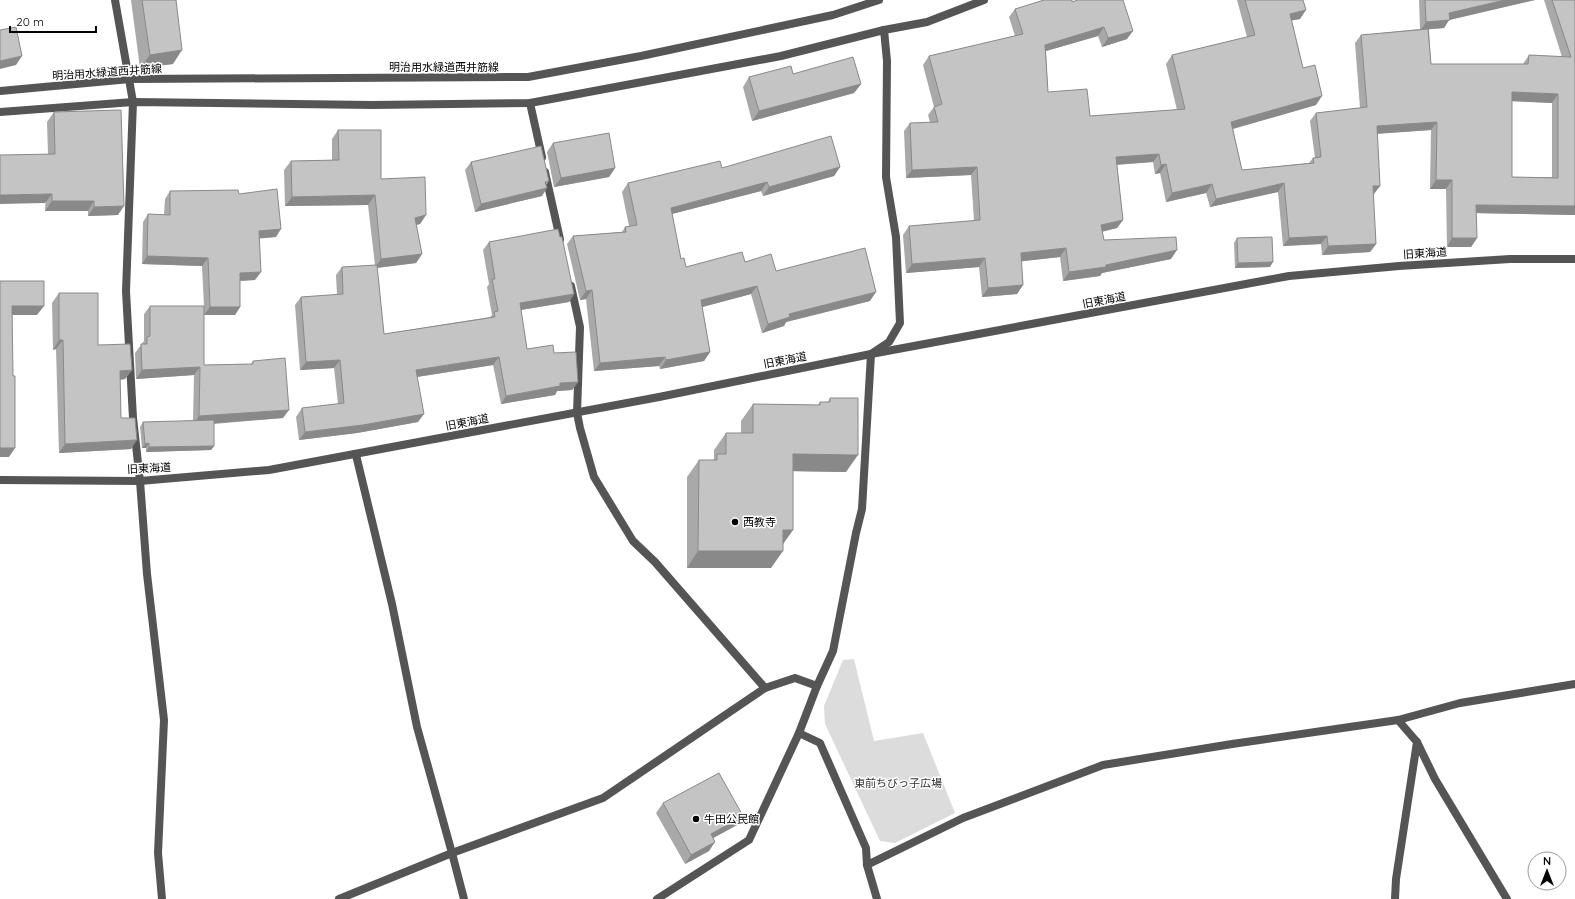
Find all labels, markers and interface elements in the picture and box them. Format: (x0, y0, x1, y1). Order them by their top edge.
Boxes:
scale bar (10, 8, 96, 34)
text: 20 m (16, 14, 44, 29)
street label: 明治用水緑道西井筋線 (389, 60, 499, 74)
street label: 明治用水緑道西井筋線 (52, 61, 162, 83)
street label: 旧東海道 (1403, 244, 1447, 262)
street label: 旧東海道 (1081, 289, 1127, 311)
street label: 旧東海道 (762, 349, 808, 371)
street label: 旧東海道 (444, 411, 490, 433)
street label: 旧東海道 (127, 460, 171, 476)
place label: 西教寺 (743, 515, 776, 529)
marker: 西教寺 (730, 517, 740, 527)
park label: 東前ちびっ子広場 (854, 776, 942, 790)
place label: 牛田公民館 (704, 812, 759, 826)
marker: 牛田公民館 (691, 814, 701, 824)
north arrow (1527, 851, 1567, 891)
text: N (1543, 854, 1551, 868)

